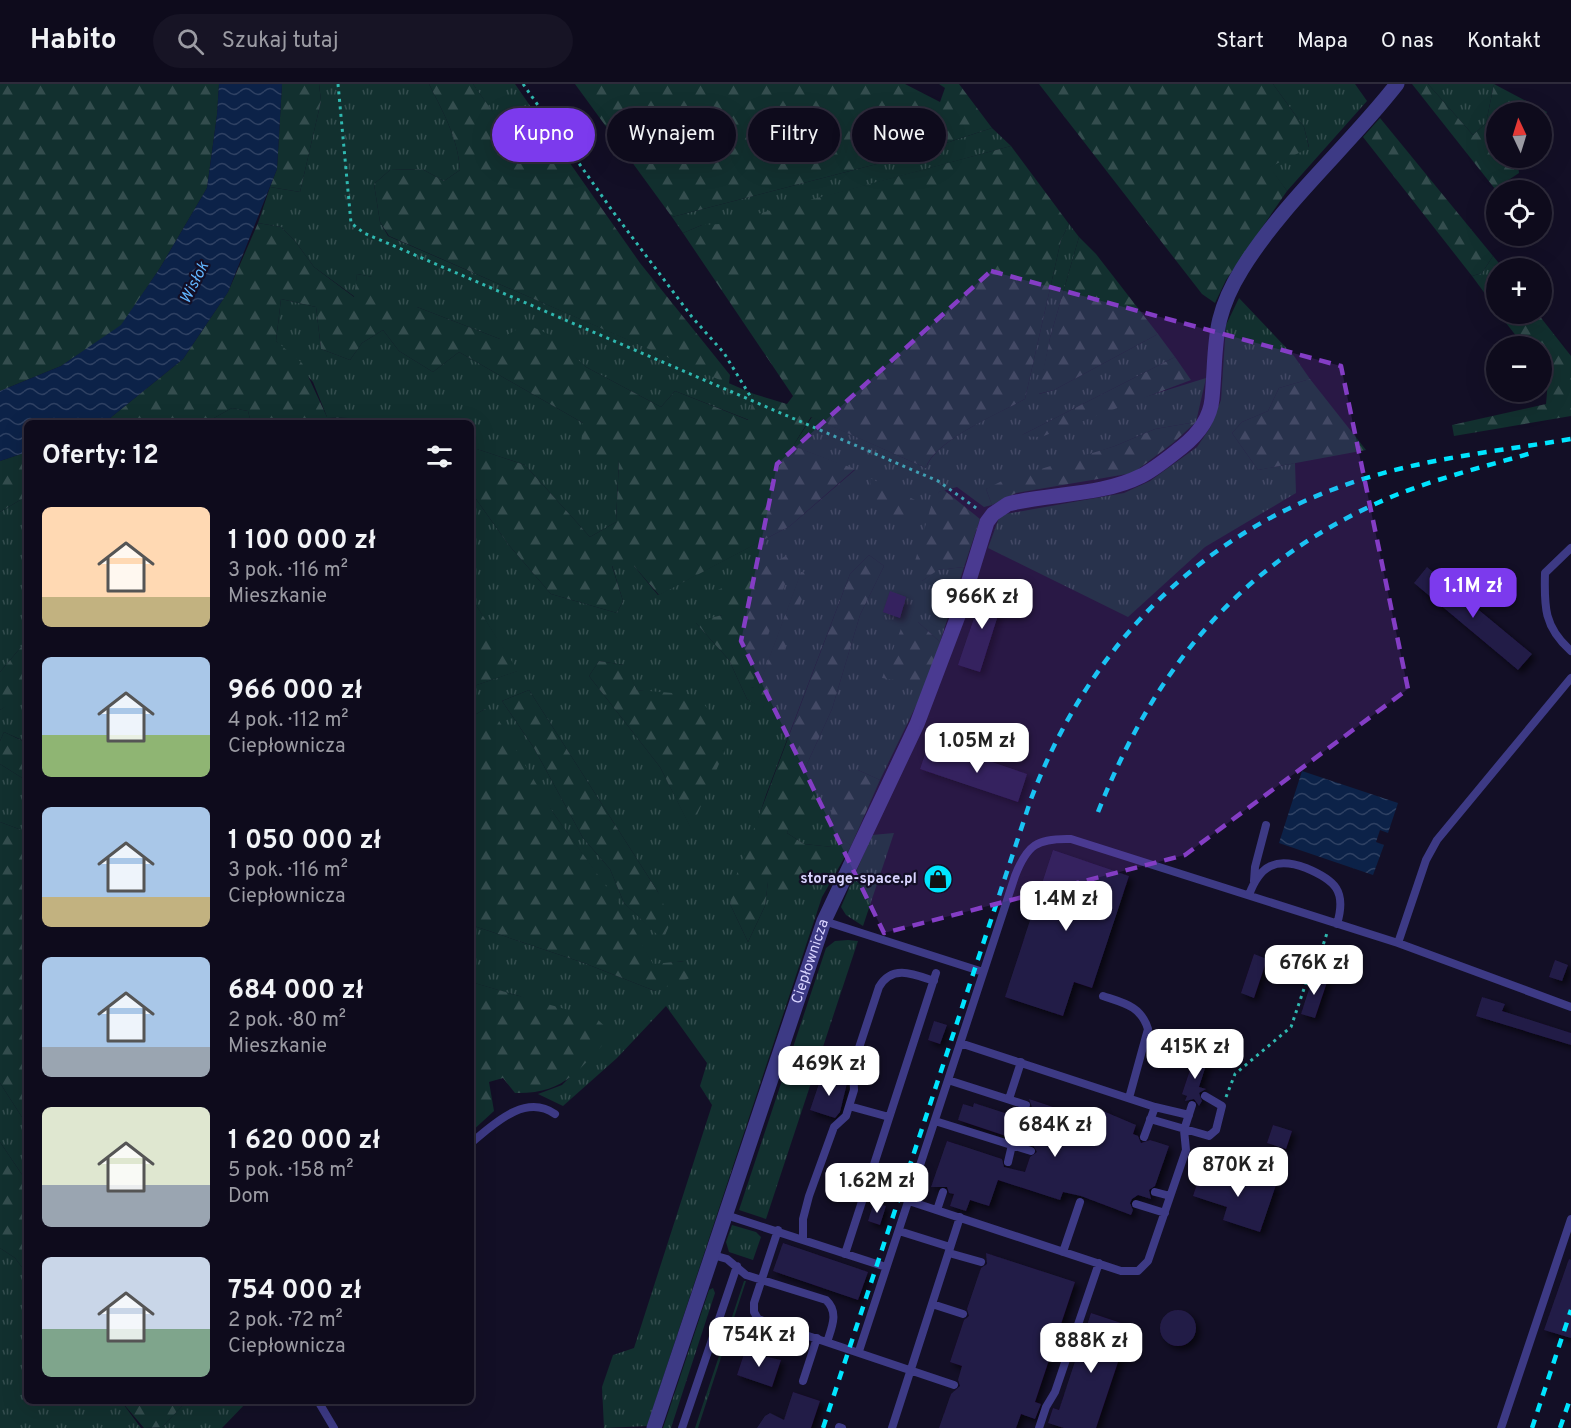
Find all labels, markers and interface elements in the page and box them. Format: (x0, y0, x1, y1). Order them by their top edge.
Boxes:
search box (153, 14, 573, 68)
text: Habito (30, 23, 117, 59)
icon: search (174, 25, 207, 58)
text: Szukaj tutaj (222, 28, 339, 55)
text: Start (1216, 28, 1264, 55)
text: Mapa (1297, 28, 1348, 55)
text: O nas (1381, 28, 1434, 55)
text: Kontakt (1467, 28, 1541, 55)
north arrow (1486, 102, 1552, 168)
map controls (1486, 102, 1552, 402)
chip: Kupno (492, 108, 595, 162)
chip: Wynajem (607, 108, 736, 162)
chip: Filtry (748, 108, 840, 162)
chip: Nowe (852, 108, 946, 162)
button: locate (1486, 180, 1552, 246)
water label: Wisłok (176, 258, 214, 307)
button: + (1486, 258, 1552, 324)
button: − (1486, 336, 1552, 402)
text: Oferty: 12 (42, 440, 159, 473)
icon: filters (423, 440, 456, 473)
text: 1 100 000 zł (228, 525, 376, 558)
icon: home (90, 531, 162, 603)
text: 3 pok. · 116 m² (228, 558, 348, 584)
pin: 1.1M zł (1418, 568, 1528, 619)
text: 1.1M zł (1444, 574, 1502, 600)
pin: 966K zł (927, 579, 1037, 630)
text: Mieszkanie (228, 584, 327, 610)
text: 966K zł (946, 585, 1018, 611)
text: 966 000 zł (228, 675, 362, 708)
icon: home (90, 681, 162, 753)
text: 4 pok. · 112 m² (228, 708, 349, 734)
pin: 1.05M zł (915, 723, 1039, 774)
text: 1.05M zł (939, 729, 1015, 755)
text: Ciepłownicza (228, 734, 346, 760)
text: 1 050 000 zł (228, 825, 381, 858)
icon: home (90, 831, 162, 903)
text: 3 pok. · 116 m² (228, 858, 348, 884)
shop icon: storage-space.pl (922, 863, 954, 895)
place label: storage-space.pl (800, 870, 917, 889)
pin: 1.4M zł (1011, 881, 1121, 932)
text: Ciepłownicza (228, 884, 346, 910)
text: 1.4M zł (1034, 887, 1098, 913)
street label: Ciepłownicza (787, 917, 833, 1006)
pin: 676K zł (1259, 945, 1369, 996)
text: 676K zł (1279, 951, 1349, 977)
text: 684 000 zł (228, 975, 363, 1008)
icon: home (90, 981, 162, 1053)
text: 2 pok. · 80 m² (228, 1008, 346, 1034)
pin: 415K zł (1140, 1029, 1250, 1080)
text: Mieszkanie (228, 1034, 327, 1060)
text: 415K zł (1161, 1035, 1229, 1061)
pin: 469K zł (774, 1046, 884, 1097)
text: 469K zł (792, 1052, 866, 1078)
pin: 684K zł (1000, 1107, 1110, 1158)
text: 684K zł (1018, 1113, 1092, 1139)
text: 1 620 000 zł (228, 1125, 380, 1158)
icon: home (90, 1131, 162, 1203)
pin: 870K zł (1183, 1147, 1293, 1198)
text: 870K zł (1202, 1153, 1274, 1179)
text: 5 pok. · 158 m² (228, 1158, 354, 1184)
pin: 1.62M zł (815, 1163, 939, 1214)
text: 1.62M zł (839, 1169, 915, 1195)
text: Dom (228, 1184, 269, 1210)
text: 754 000 zł (228, 1275, 361, 1308)
icon: home (90, 1281, 162, 1353)
text: 2 pok. · 72 m² (228, 1308, 343, 1334)
pin: 754K zł (704, 1317, 814, 1368)
text: 754K zł (723, 1323, 795, 1349)
pin: 888K zł (1036, 1323, 1146, 1374)
text: 888K zł (1054, 1329, 1128, 1355)
text: Ciepłownicza (228, 1334, 346, 1360)

